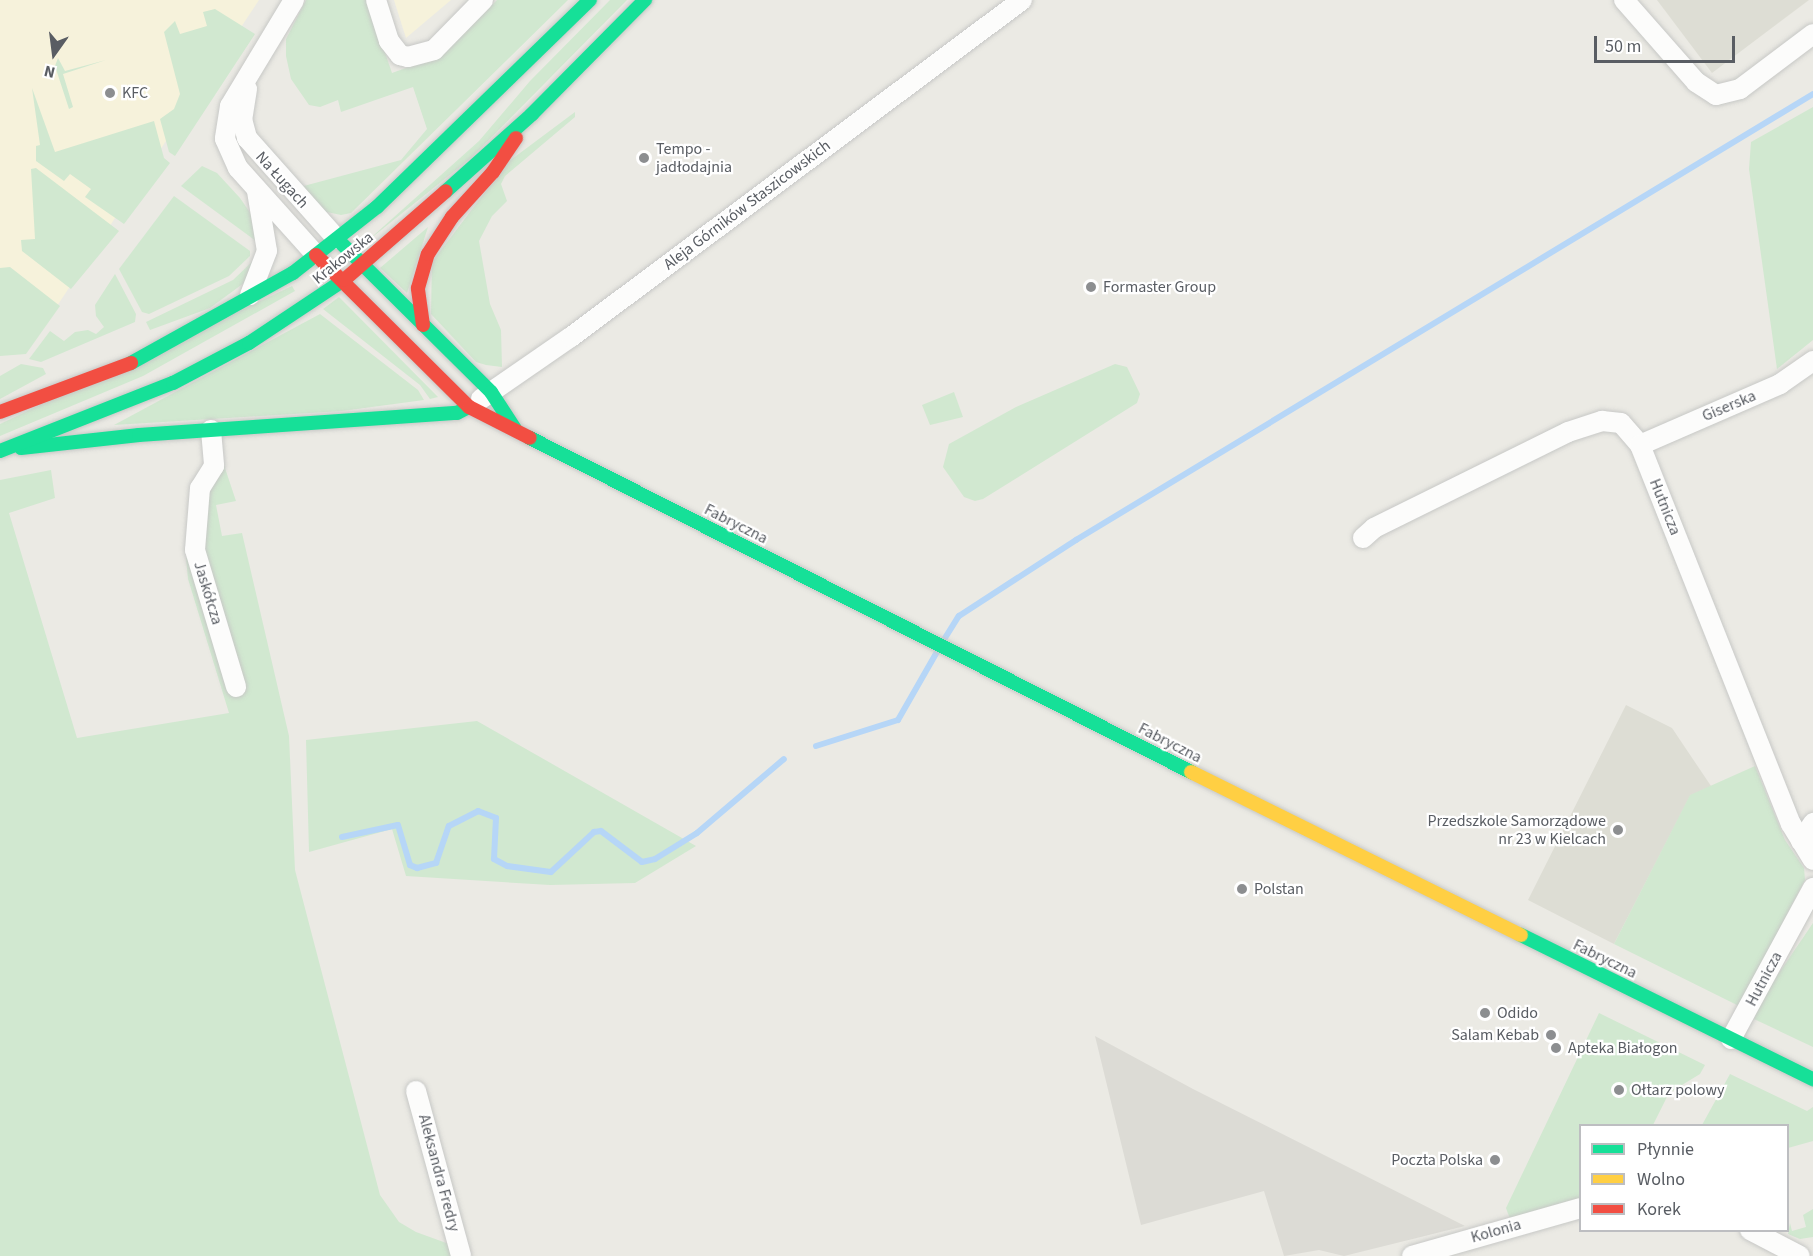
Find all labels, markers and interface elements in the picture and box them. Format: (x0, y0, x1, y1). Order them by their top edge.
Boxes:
north arrow (24, 24, 84, 84)
scale bar (1597, 24, 1738, 62)
text: 50 m (1605, 34, 1641, 59)
text: N (42, 60, 57, 83)
place label: KFC (122, 83, 148, 103)
marker: KFC (103, 86, 117, 100)
street label: Aleja Górników Staszicowskich (660, 136, 834, 274)
place label: Tempo - jadłodajnia (656, 139, 732, 177)
street label: Na Ługach (251, 148, 313, 212)
marker: Tempo - jadłodajnia (637, 151, 651, 165)
street label: Krakowska (309, 228, 377, 288)
place label: Formaster Group (1103, 277, 1216, 297)
marker: Formaster Group (1084, 280, 1098, 294)
street label: Giserska (1699, 386, 1759, 426)
street label: Hutnicza (1645, 476, 1685, 538)
street label: Fabryczna (701, 500, 771, 548)
street label: Jaskółcza (189, 559, 227, 627)
street label: Fabryczna (1135, 719, 1205, 767)
place label: Przedszkole Samorządowe nr 23 w Kielcach (1428, 811, 1606, 849)
marker: Przedszkole Samorządowe nr 23 w Kielcach (1611, 823, 1625, 837)
place label: Polstan (1254, 879, 1304, 899)
marker: Polstan (1235, 882, 1249, 896)
street label: Fabryczna (1570, 935, 1640, 983)
street label: Hutnicza (1742, 948, 1786, 1010)
place label: Odido (1497, 1003, 1538, 1023)
marker: Odido (1478, 1006, 1492, 1020)
place label: Salam Kebab (1451, 1025, 1539, 1045)
marker: Salam Kebab (1544, 1028, 1558, 1042)
place label: Apteka Białogon (1568, 1038, 1678, 1058)
marker: Apteka Białogon (1549, 1041, 1563, 1055)
place label: Ołtarz polowy (1631, 1080, 1724, 1100)
marker: Ołtarz polowy (1612, 1083, 1626, 1097)
street label: Aleksandra Fredry (414, 1112, 464, 1234)
legend (1579, 1124, 1789, 1232)
text: Płynnie (1637, 1137, 1694, 1162)
place label: Poczta Polska (1391, 1150, 1483, 1170)
marker: Poczta Polska (1488, 1153, 1502, 1167)
text: Wolno (1637, 1167, 1685, 1192)
text: Korek (1637, 1197, 1681, 1222)
street label: Kolonia (1469, 1215, 1523, 1247)

